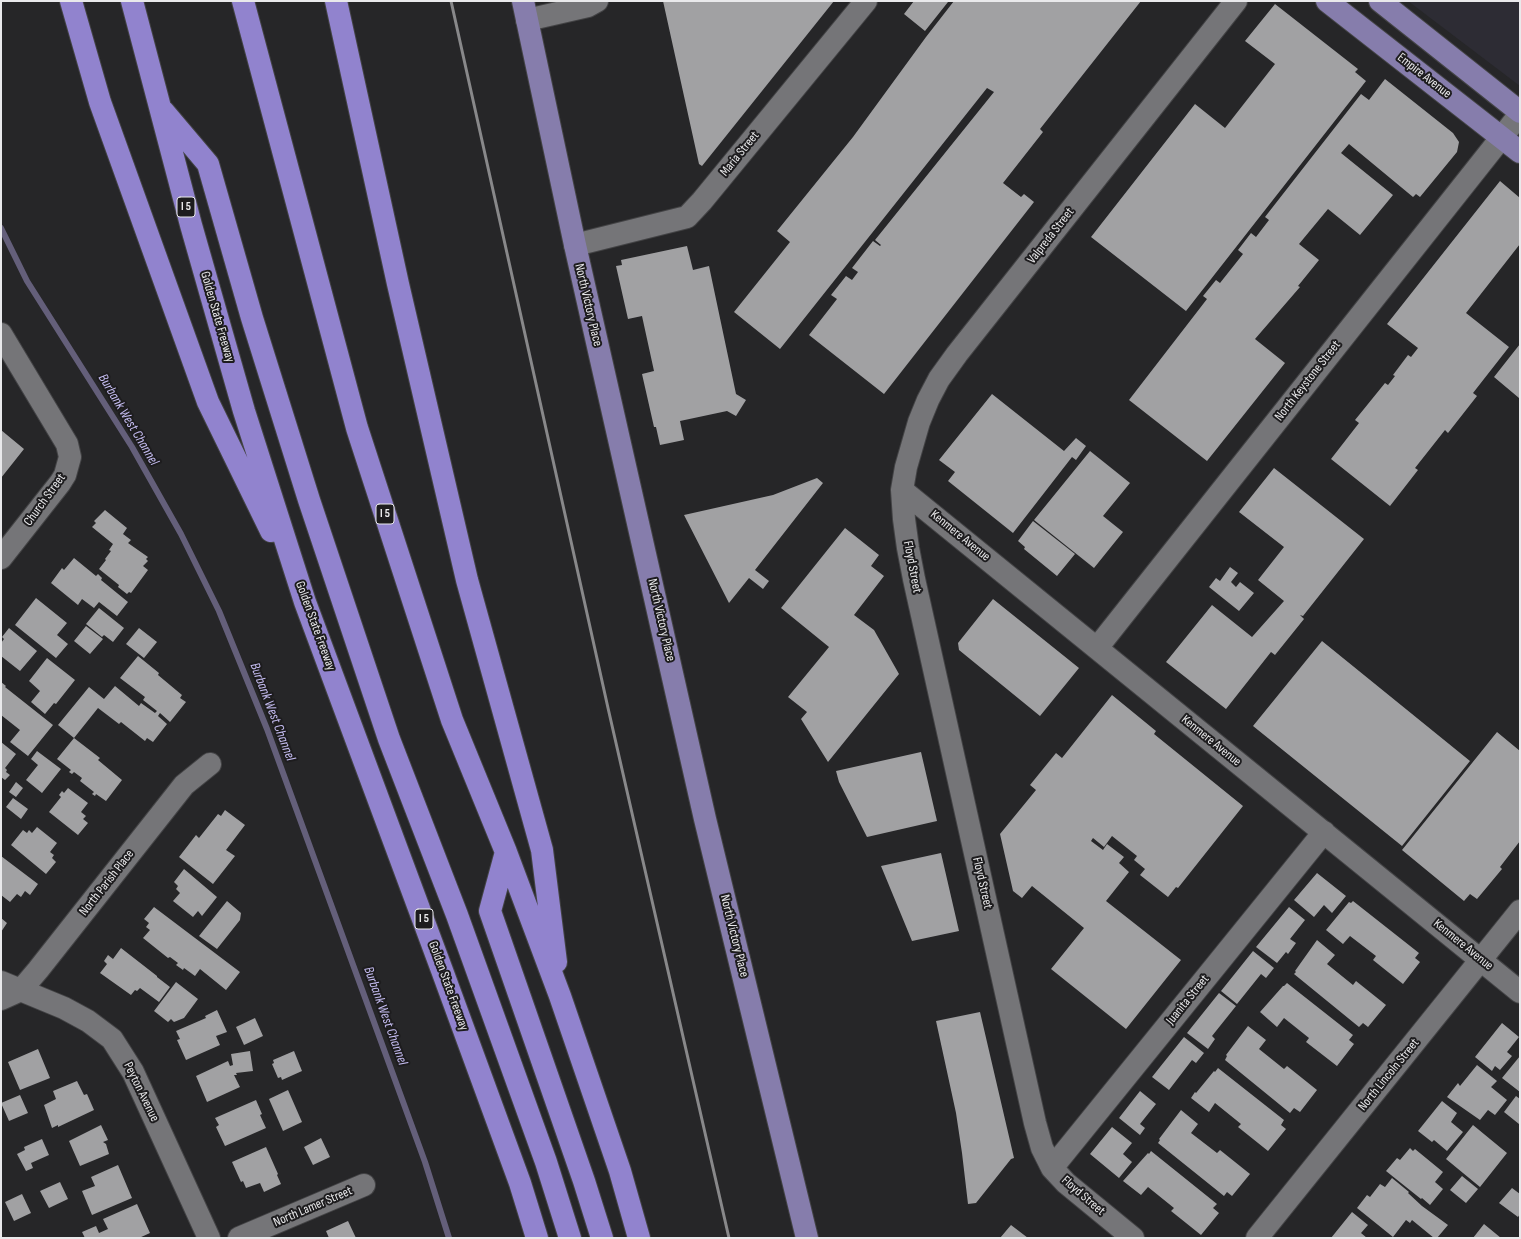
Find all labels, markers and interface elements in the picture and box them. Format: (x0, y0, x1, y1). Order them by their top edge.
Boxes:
street label: Empire Avenue (1394, 50, 1454, 102)
street label: Maria Street (717, 128, 763, 180)
road number: I 5 (177, 197, 195, 217)
street label: Valpreda Street (1024, 205, 1078, 267)
street label: North Victory Place (571, 262, 605, 348)
street label: Golden State Freeway (197, 270, 237, 364)
street label: North Keystone Street (1272, 338, 1344, 424)
water label: Burbank West Channel (94, 371, 162, 469)
street label: Church Street (21, 471, 69, 529)
road number: I 5 (376, 504, 394, 524)
street label: Kenmere Avenue (927, 507, 993, 565)
street label: Floyd Street (899, 540, 925, 594)
street label: North Victory Place (644, 577, 678, 663)
street label: Golden State Freeway (292, 579, 338, 673)
water label: Burbank West Channel (246, 661, 298, 763)
street label: Kenmere Avenue (1178, 712, 1244, 770)
street label: North Parish Place (76, 847, 138, 919)
street label: Floyd Street (968, 856, 996, 910)
street label: North Victory Place (716, 893, 752, 979)
road number: I 5 (415, 909, 433, 929)
street label: Kenmere Avenue (1430, 916, 1496, 974)
street label: Golden State Freeway (425, 939, 471, 1033)
water label: Burbank West Channel (359, 964, 411, 1068)
street label: Juanita Street (1163, 972, 1213, 1028)
street label: North Lincoln Street (1355, 1036, 1423, 1114)
street label: Peyton Avenue (120, 1060, 162, 1124)
street label: Floyd Street (1058, 1173, 1108, 1219)
street label: North Lamer Street (271, 1183, 355, 1231)

